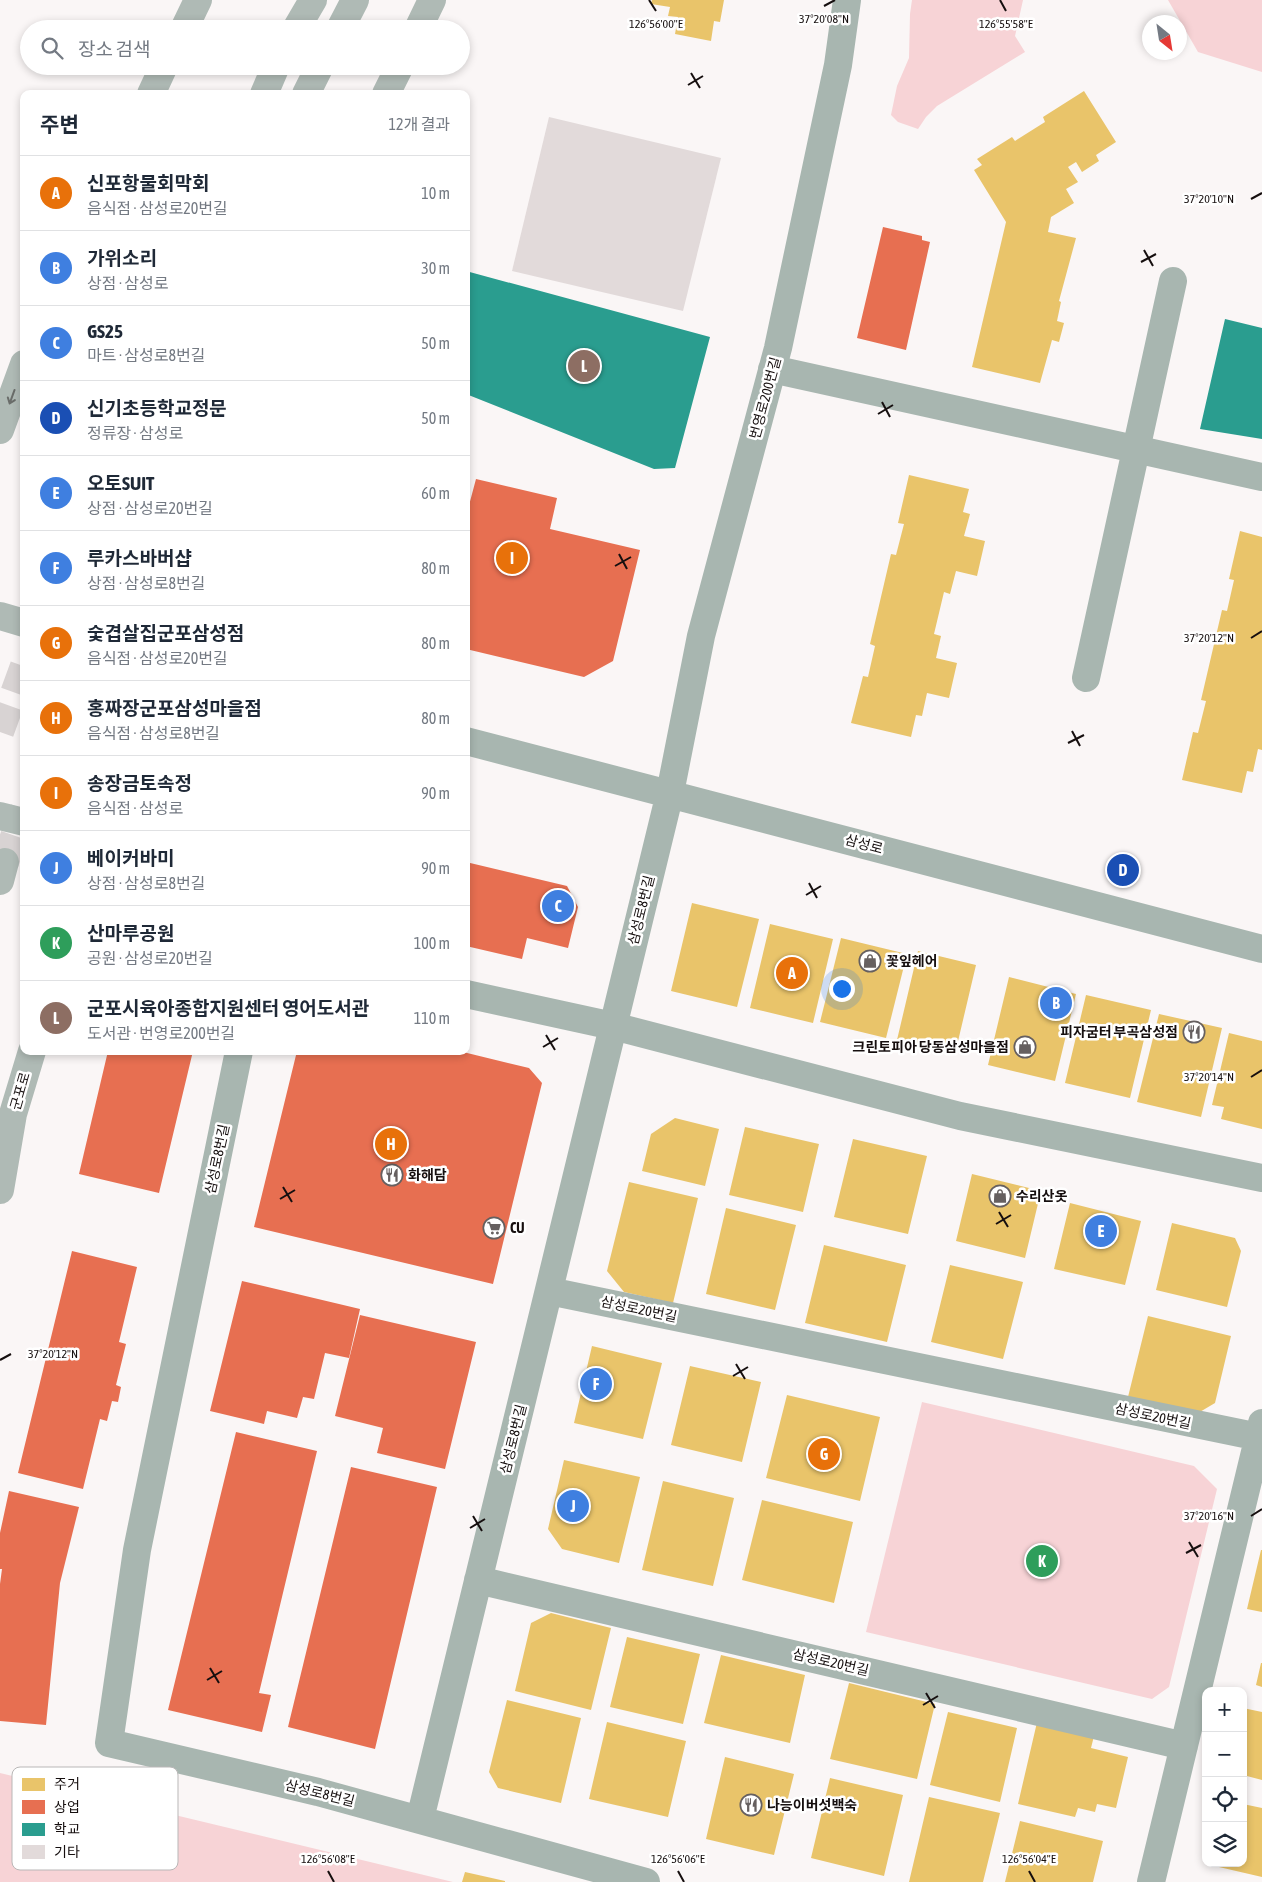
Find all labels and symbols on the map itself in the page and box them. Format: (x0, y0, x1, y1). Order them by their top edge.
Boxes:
text: 37°20'08"N (799, 12, 849, 26)
north arrow (1142, 15, 1187, 60)
text: 126°56'00"E (629, 17, 683, 31)
text: 126°55'58"E (979, 17, 1033, 31)
text: 37°20'10"N (1184, 192, 1234, 206)
pin: L (568, 347, 600, 385)
street label: 번영로200번길 (746, 355, 784, 441)
one-way arrow (7, 388, 16, 404)
pin: I (496, 539, 528, 577)
text: 37°20'12"N (1184, 631, 1234, 645)
street label: 삼성로 (843, 831, 885, 857)
pin: D (1107, 851, 1139, 889)
street label: 삼성로8번길 (625, 874, 657, 946)
pin: C (542, 887, 574, 925)
shop icon: 꽃잎헤어 (858, 949, 882, 973)
place label: 꽃잎헤어 (886, 953, 938, 969)
pin: A (776, 954, 808, 992)
your location (829, 976, 855, 1002)
pin: B (1040, 984, 1072, 1022)
restaurant icon: 피자굼터 부곡삼성점 (1182, 1020, 1206, 1044)
place label: 피자굼터 부곡삼성점 (1060, 1024, 1178, 1040)
shop icon: 크린토피아 당동삼성마을점 (1013, 1035, 1037, 1059)
place label: 크린토피아 당동삼성마을점 (853, 1039, 1009, 1055)
street label: 군포로 (7, 1070, 33, 1112)
text: 37°20'14"N (1184, 1070, 1234, 1084)
street label: 삼성로8번길 (202, 1123, 232, 1195)
pin: H (375, 1125, 407, 1163)
restaurant icon: 화해담 (380, 1163, 404, 1187)
place label: 화해담 (408, 1167, 447, 1183)
shop icon: 수리산옷 (988, 1184, 1012, 1208)
place label: 수리산옷 (1016, 1188, 1068, 1204)
pin: E (1085, 1212, 1117, 1250)
supermarket icon: CU (482, 1216, 506, 1240)
place label: CU (510, 1220, 525, 1236)
street label: 삼성로20번길 (599, 1293, 679, 1325)
text: 37°20'12"N (28, 1347, 78, 1361)
pin: F (580, 1365, 612, 1403)
street label: 삼성로20번길 (1113, 1400, 1193, 1432)
street label: 삼성로8번길 (497, 1403, 529, 1475)
pin: G (808, 1435, 840, 1473)
pin: J (557, 1487, 589, 1525)
text: 37°20'16"N (1184, 1509, 1234, 1523)
pin: K (1026, 1542, 1058, 1580)
street label: 삼성로20번길 (791, 1645, 871, 1679)
legend (12, 1767, 178, 1870)
text: 주거 (54, 1776, 80, 1792)
street label: 삼성로8번길 (284, 1777, 356, 1809)
restaurant icon: 나능이버섯백숙 (739, 1793, 763, 1817)
place label: 나능이버섯백숙 (767, 1797, 857, 1813)
text: 상업 (54, 1799, 80, 1815)
text: 학교 (54, 1821, 80, 1837)
text: 기타 (54, 1844, 80, 1860)
text: 126°56'08"E (301, 1852, 355, 1866)
text: 126°56'06"E (651, 1852, 705, 1866)
text: 126°56'04"E (1002, 1852, 1056, 1866)

